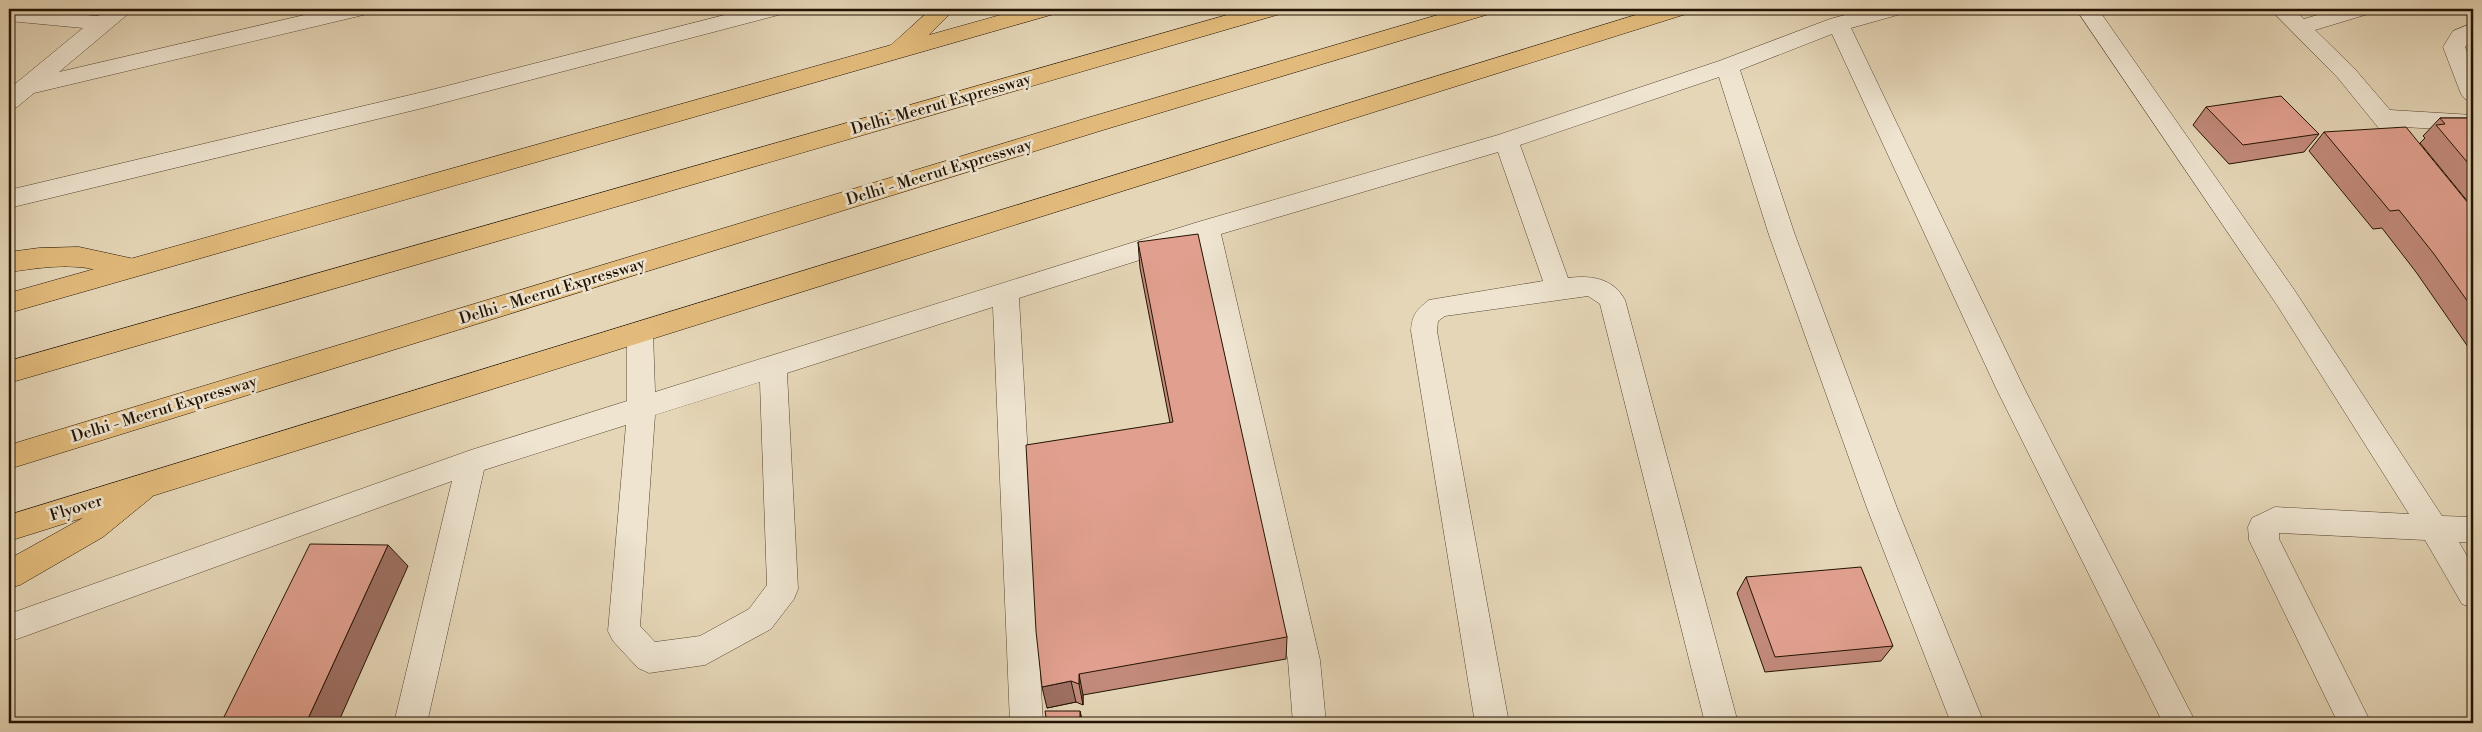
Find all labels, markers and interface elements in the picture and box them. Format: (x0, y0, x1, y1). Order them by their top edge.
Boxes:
street label: Delhi-Meerut Expressway (849, 69, 1034, 139)
street label: Delhi - Meerut Expressway (844, 134, 1035, 210)
street label: Delhi - Meerut Expressway (457, 253, 648, 329)
street label: Delhi - Meerut Expressway (69, 371, 260, 447)
street label: Flyover (47, 490, 105, 525)

